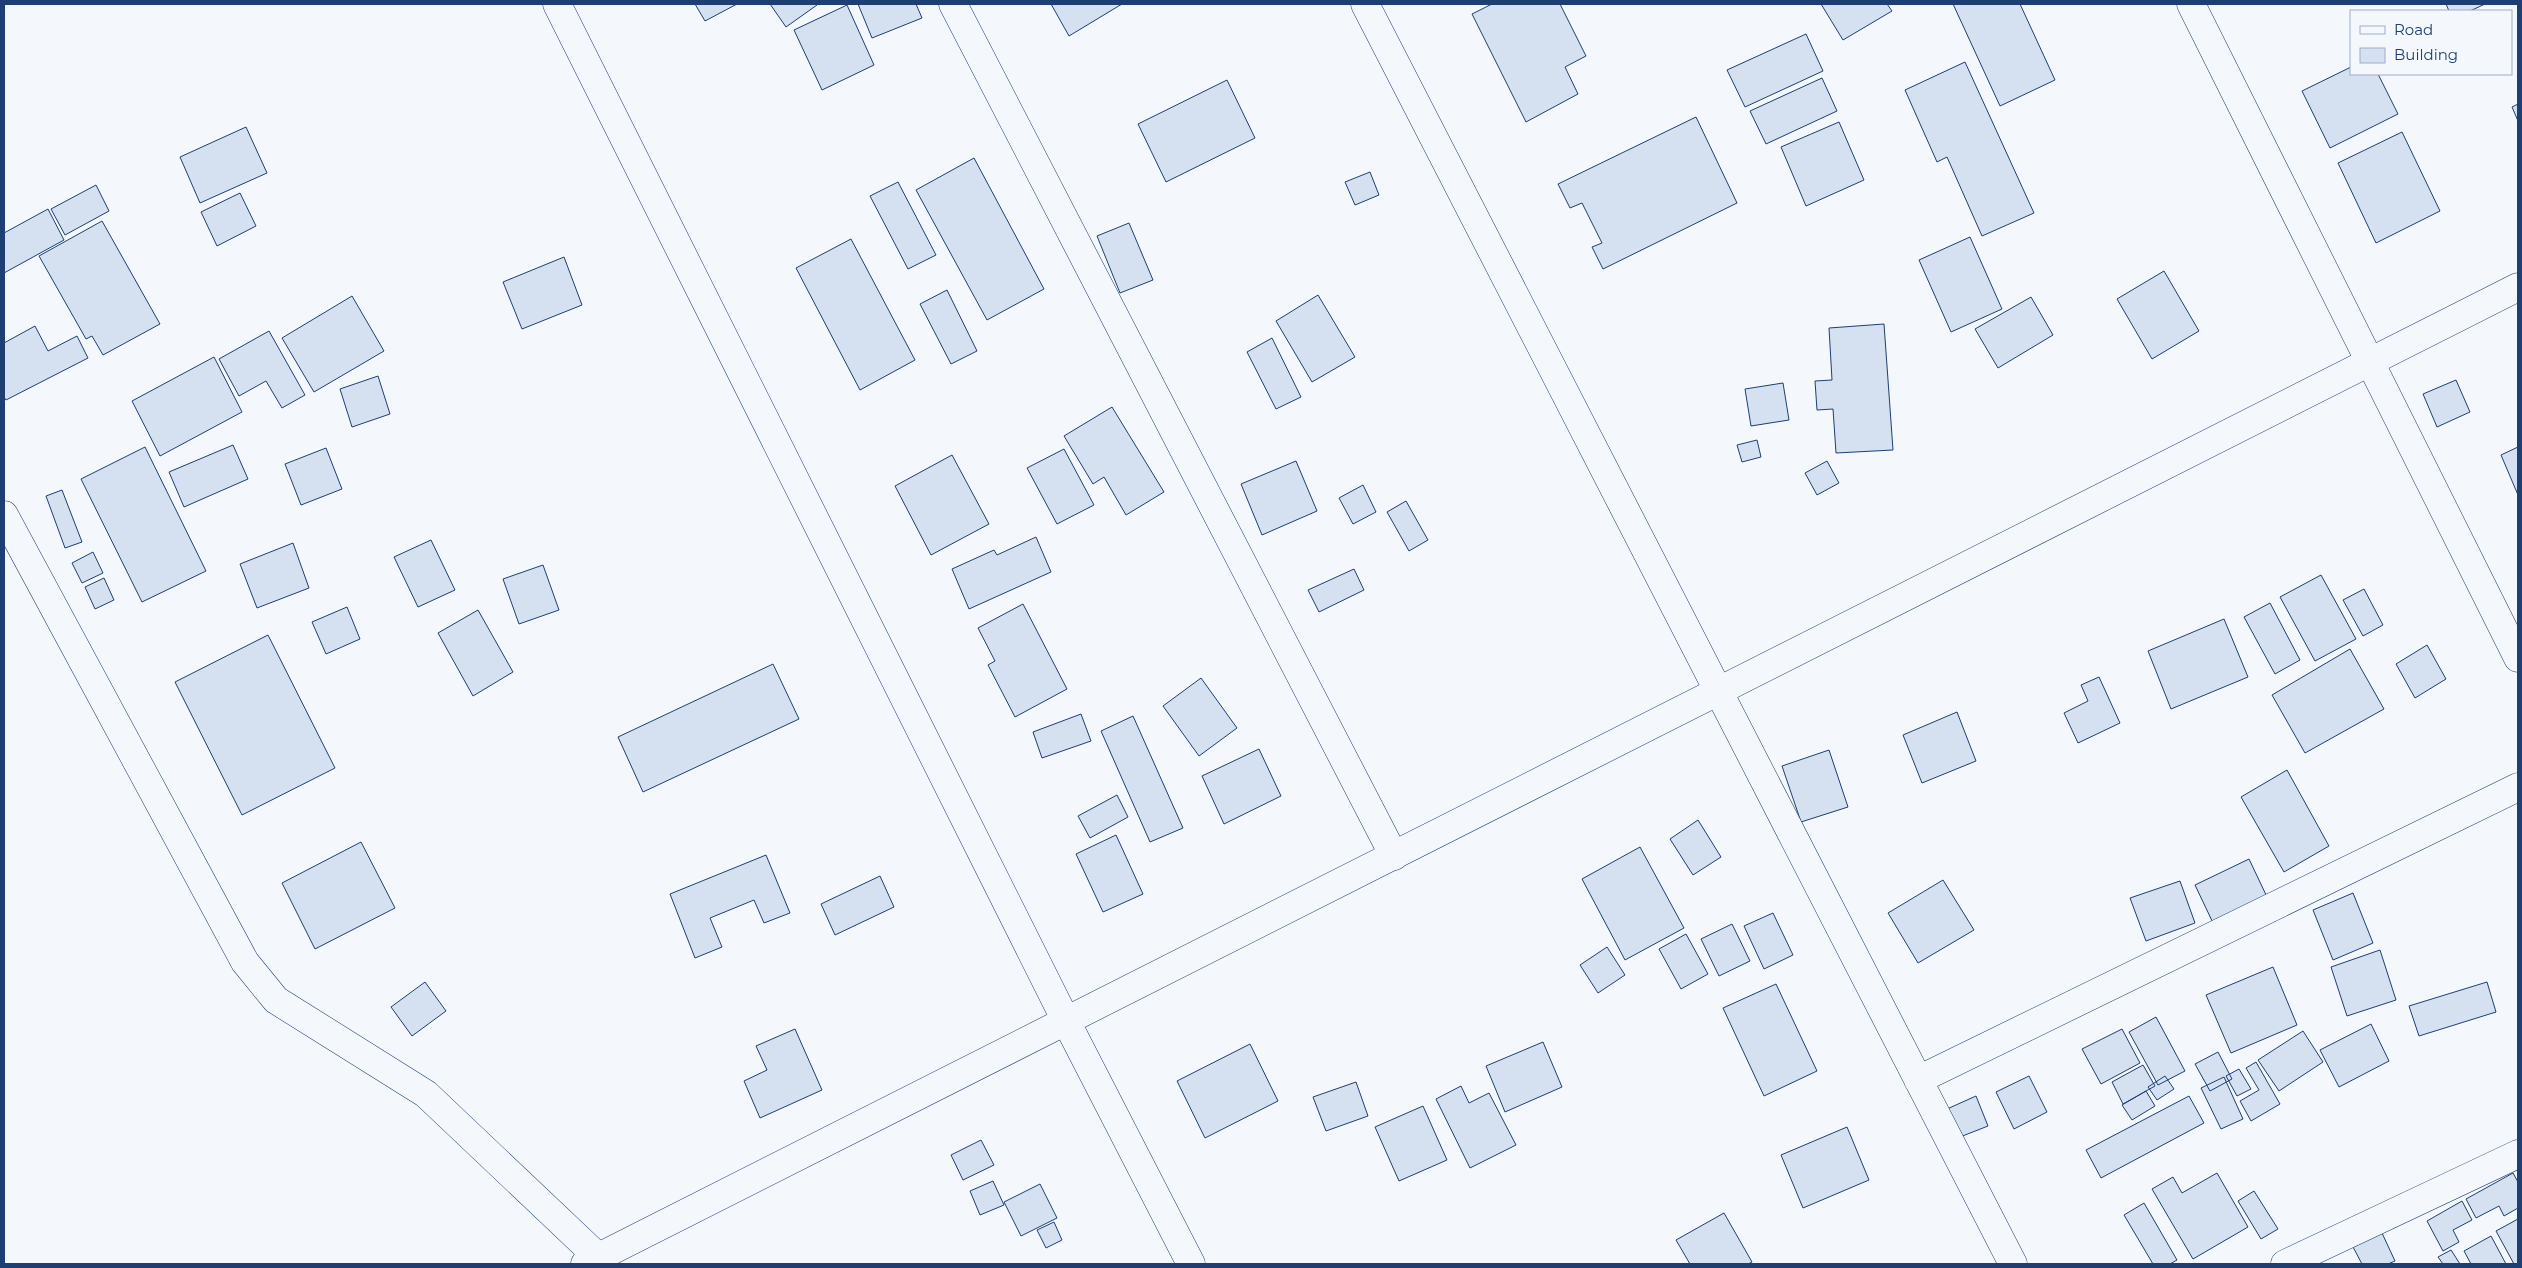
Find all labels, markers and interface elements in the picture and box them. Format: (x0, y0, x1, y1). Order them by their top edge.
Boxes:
legend (2350, 10, 2512, 75)
text: Road (2394, 20, 2433, 39)
text: Building (2394, 45, 2458, 64)

